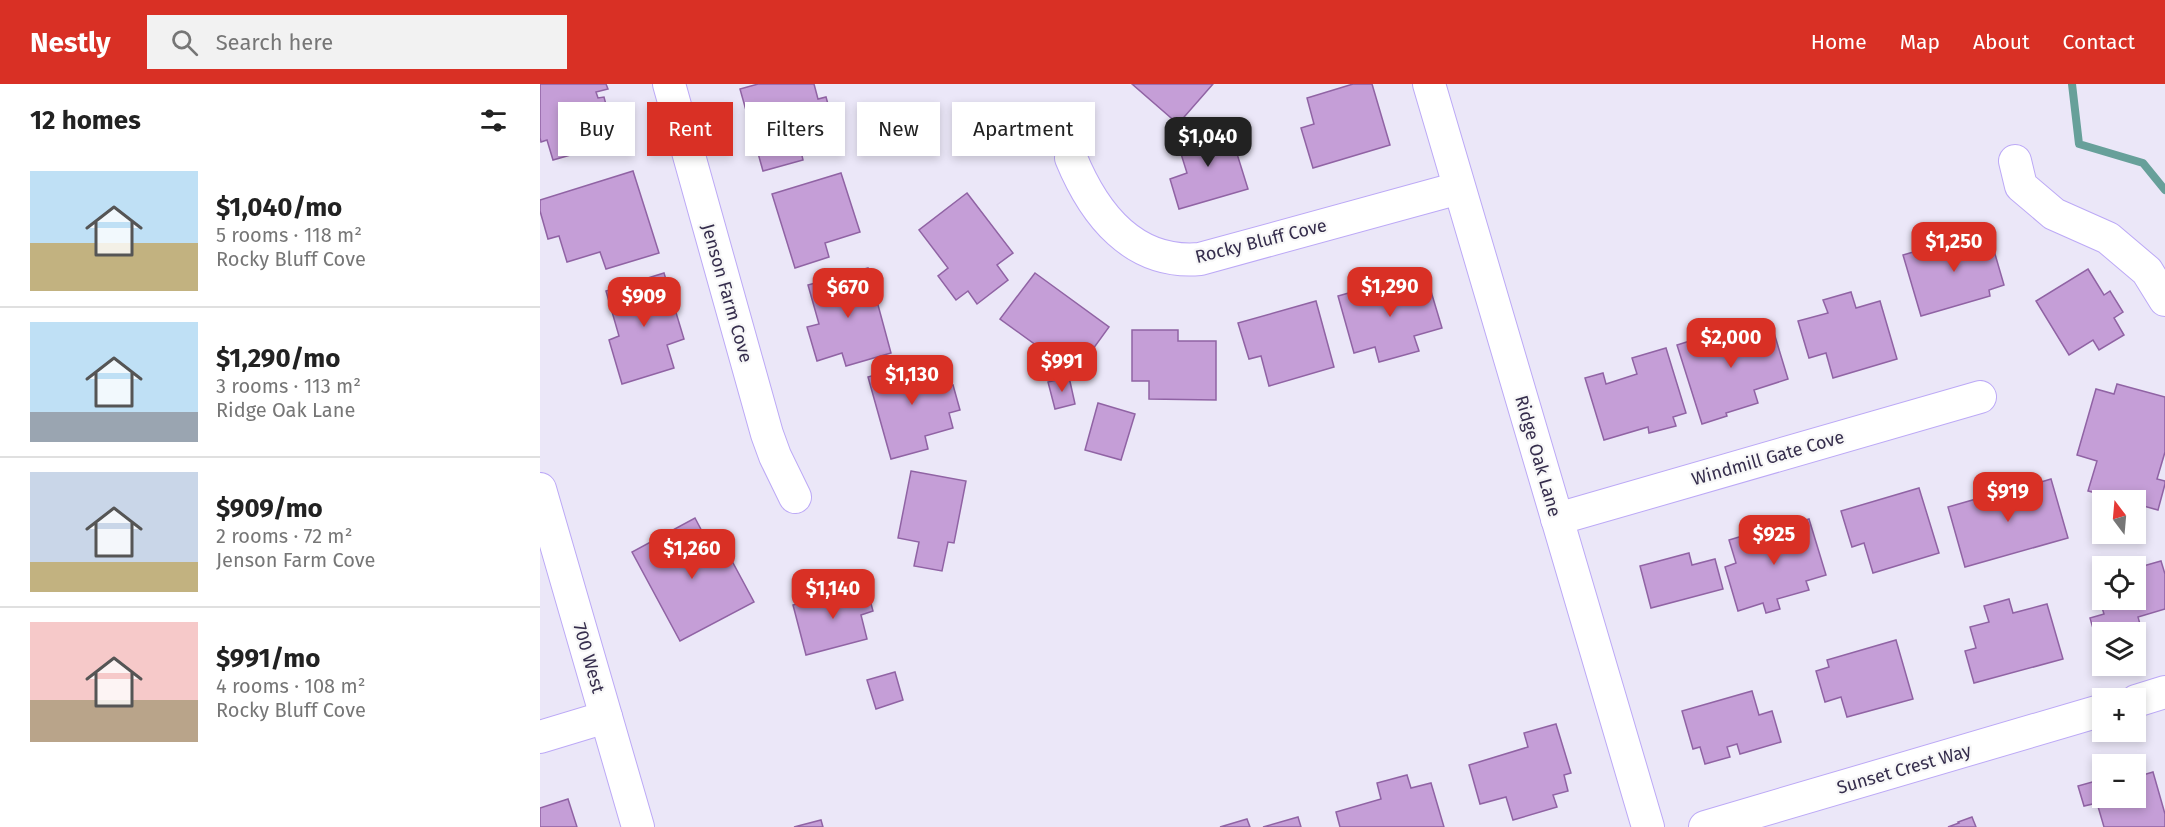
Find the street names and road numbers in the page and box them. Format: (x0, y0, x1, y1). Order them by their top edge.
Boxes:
street label: Rocky Bluff Cove (1193, 214, 1329, 268)
street label: Jenson Farm Cove (697, 221, 757, 365)
street label: Ridge Oak Lane (1510, 393, 1566, 519)
street label: Windmill Gate Cove (1689, 426, 1847, 490)
street label: 700 West (568, 620, 610, 696)
street label: Sunset Crest Way (1834, 739, 1974, 799)

